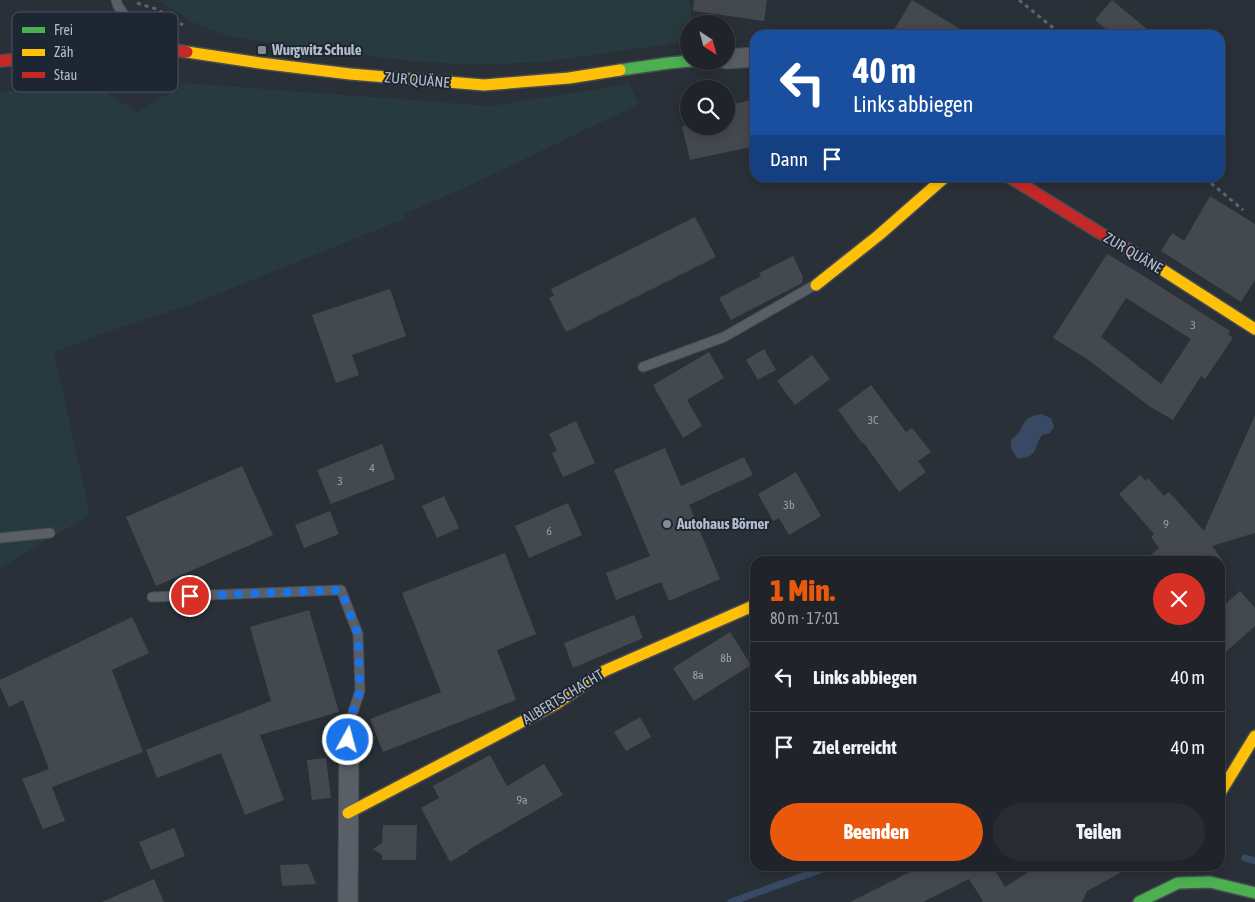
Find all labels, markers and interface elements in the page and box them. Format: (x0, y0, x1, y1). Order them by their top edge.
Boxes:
legend (12, 12, 178, 92)
north arrow (680, 15, 735, 70)
map controls (680, 15, 735, 135)
text: Frei (54, 22, 73, 38)
place label: Wurgwitz Schule (271, 41, 362, 58)
text: Zäh (54, 44, 74, 60)
marker: Wurgwitz Schule (256, 44, 268, 56)
icon: left (770, 50, 835, 115)
text: 40 m (853, 50, 916, 90)
text: Stau (54, 67, 77, 83)
street label: ZUR QUÄNE (384, 68, 451, 91)
button: search (680, 80, 735, 135)
text: Links abbiegen (853, 91, 974, 117)
icon: arrive (818, 145, 846, 173)
text: Dann (770, 148, 808, 170)
street label: ZUR QUÄNE (1101, 228, 1166, 277)
house number: 3 (1190, 318, 1196, 332)
house number: 3C (867, 413, 879, 427)
house number: 4 (369, 461, 375, 475)
house number: 3 (337, 474, 343, 488)
house number: 3b (783, 498, 795, 512)
place label: Autohaus Börner (676, 515, 769, 532)
house number: 9 (1163, 517, 1169, 531)
marker: Autohaus Börner (661, 518, 673, 530)
house number: 6 (546, 524, 552, 538)
text: 1 Min. (770, 573, 835, 607)
button: close (1153, 573, 1205, 625)
pin (169, 575, 211, 617)
icon: arrive (176, 582, 204, 610)
text: 80 m · 17:01 (770, 609, 840, 627)
house number: 8b (720, 651, 732, 665)
icon: left (770, 663, 798, 691)
street label: ALBERTSCHACHT (519, 665, 607, 728)
text: Links abbiegen (813, 666, 917, 688)
text: 40 m (1171, 666, 1205, 688)
house number: 8a (692, 668, 704, 682)
position arrow (321, 713, 373, 765)
icon: arrive (770, 733, 798, 761)
text: Ziel erreicht (813, 736, 897, 758)
text: 40 m (1171, 736, 1205, 758)
house number: 9a (516, 793, 528, 807)
button: Beenden (770, 803, 983, 861)
button: Teilen (993, 803, 1205, 861)

